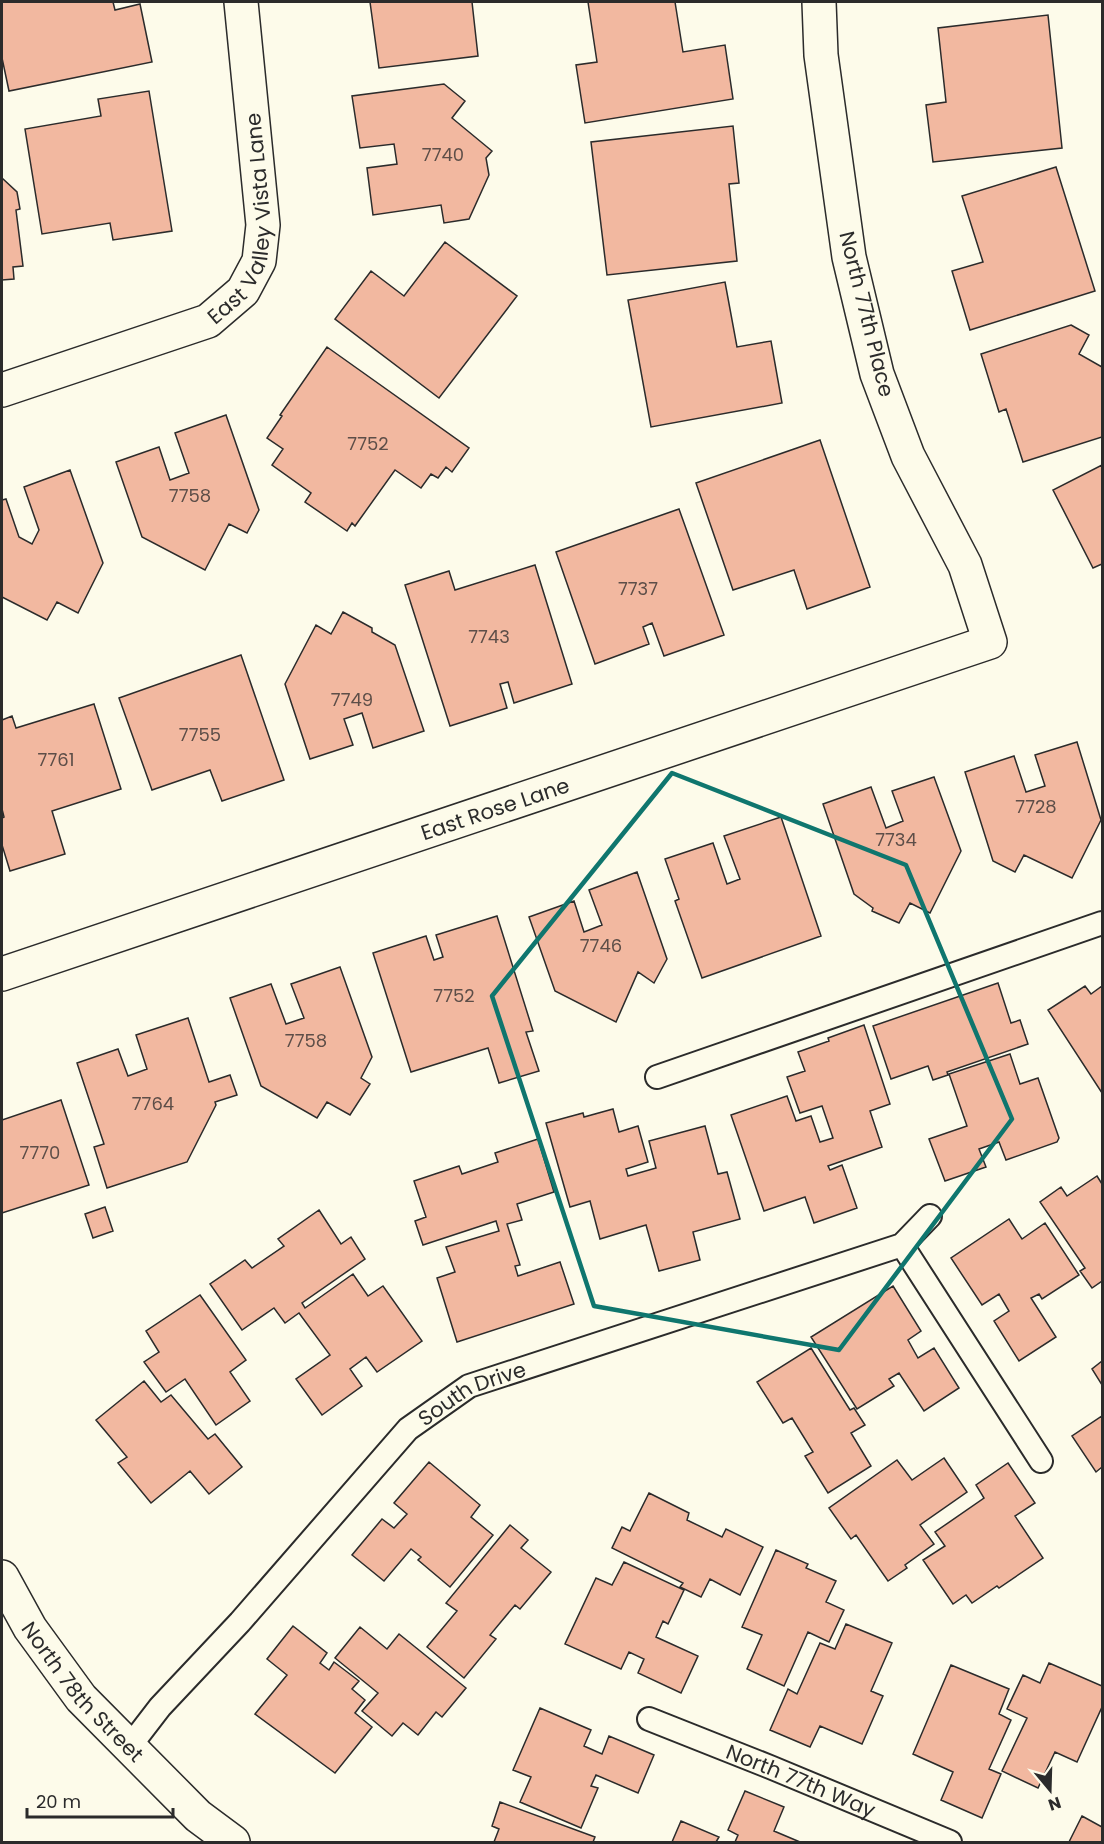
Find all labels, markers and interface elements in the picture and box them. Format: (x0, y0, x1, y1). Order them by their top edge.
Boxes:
street label: East Valley Vista Lane (201, 112, 278, 330)
house number: 7740 (422, 142, 464, 167)
street label: North 77th Place (832, 228, 902, 400)
house number: 7752 (347, 431, 389, 456)
house number: 7758 (169, 483, 211, 508)
house number: 7737 (618, 576, 658, 601)
house number: 7743 (468, 624, 510, 649)
house number: 7749 (331, 687, 373, 712)
house number: 7755 (179, 722, 221, 747)
house number: 7761 (38, 747, 74, 772)
street label: East Rose Lane (417, 770, 573, 847)
house number: 7728 (1015, 794, 1057, 819)
house number: 7734 (875, 827, 917, 852)
house number: 7746 (580, 933, 622, 958)
house number: 7752 (433, 983, 475, 1008)
house number: 7758 (285, 1028, 327, 1053)
house number: 7764 (132, 1091, 174, 1116)
house number: 7770 (20, 1140, 60, 1165)
street label: South Drive (412, 1354, 529, 1432)
street label: North 78th Street (15, 1615, 151, 1768)
street label: North 77th Way (722, 1737, 880, 1824)
north arrow (1020, 1760, 1080, 1820)
scale bar (27, 1781, 172, 1819)
text: 20 m (36, 1789, 81, 1814)
text: N (1045, 1791, 1064, 1817)

